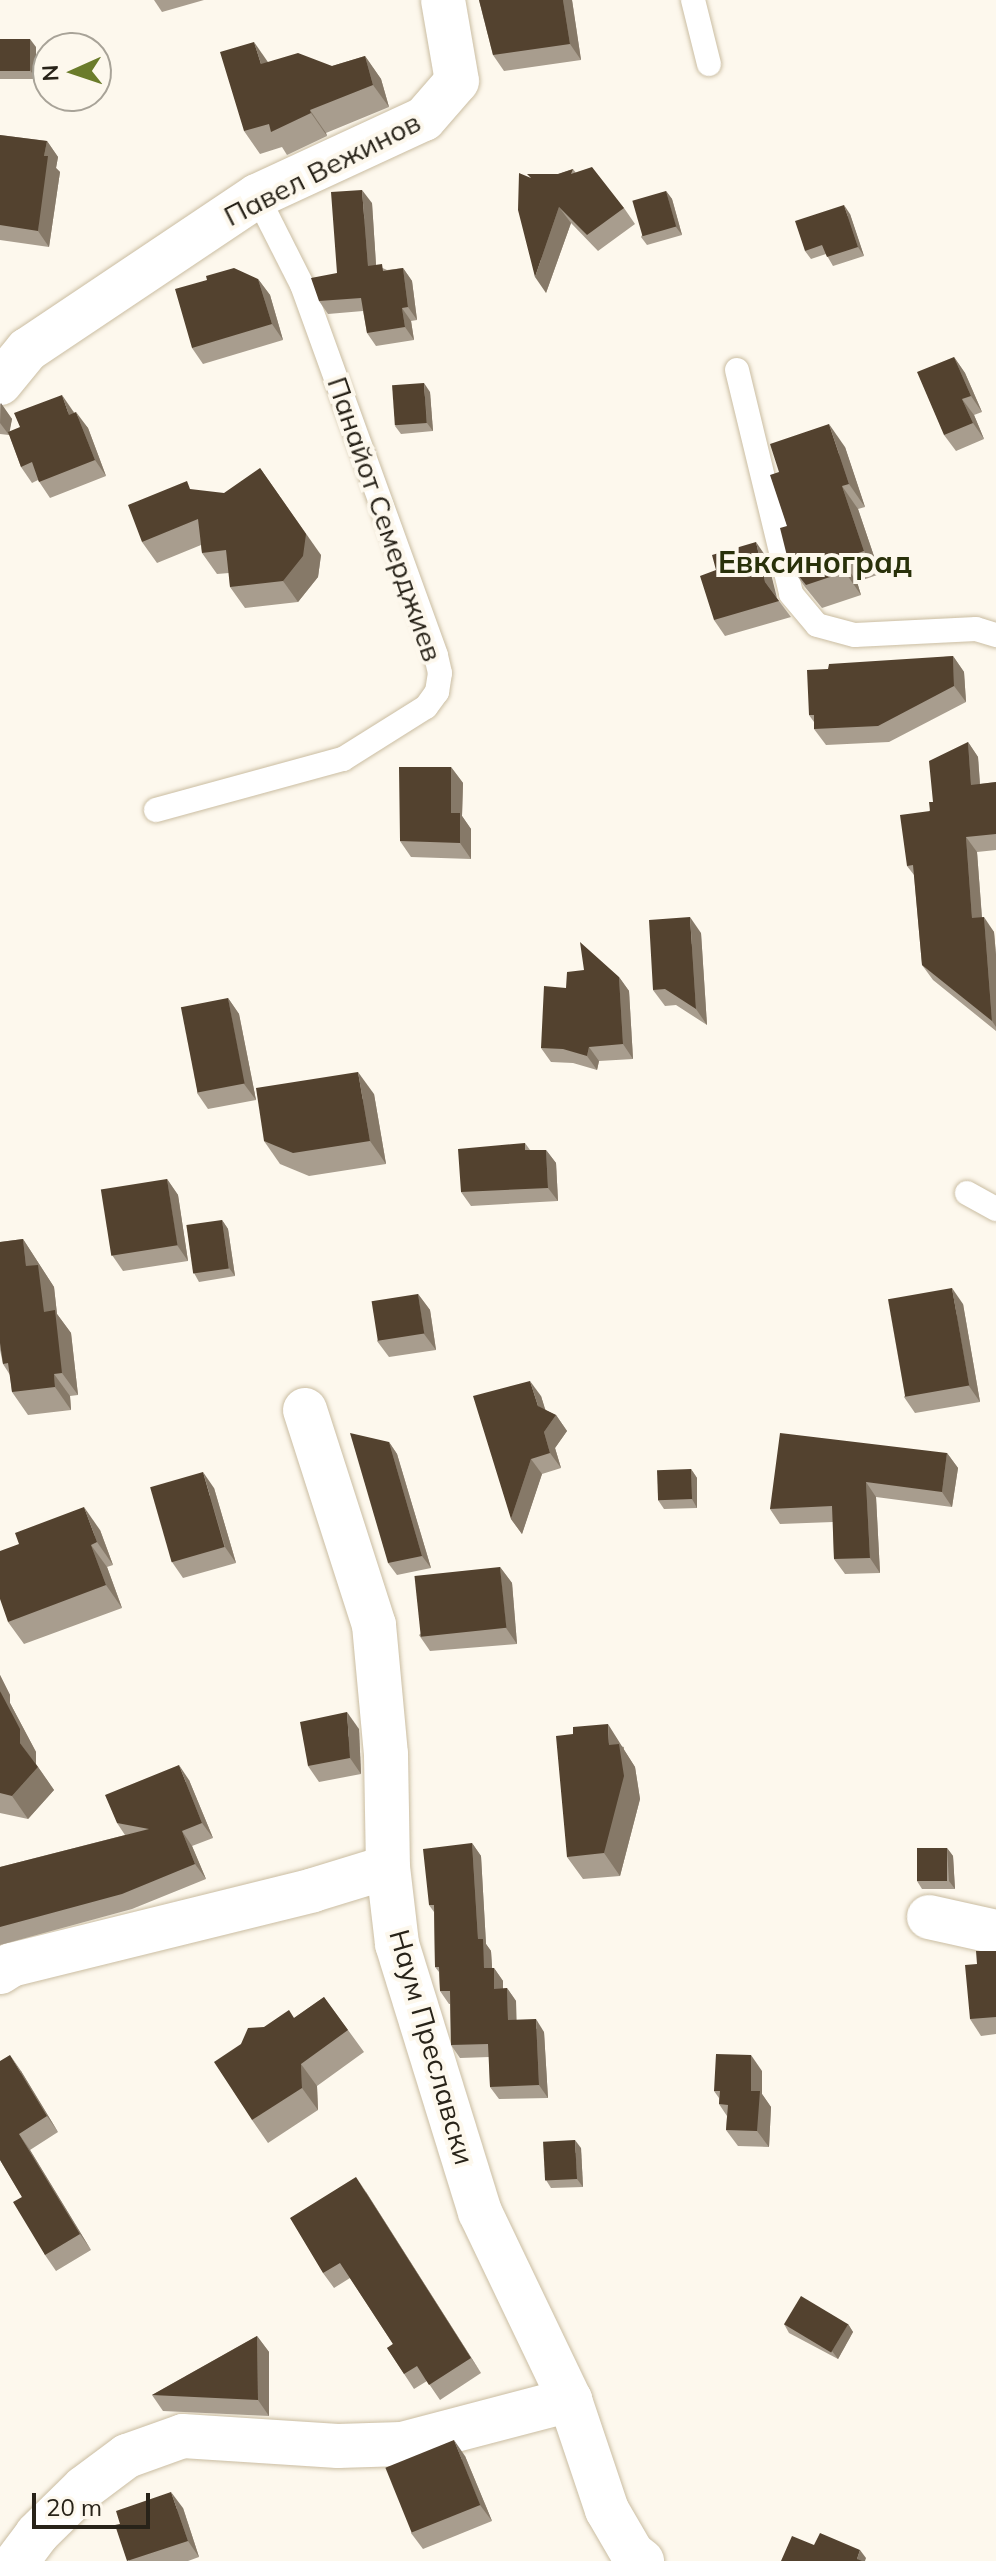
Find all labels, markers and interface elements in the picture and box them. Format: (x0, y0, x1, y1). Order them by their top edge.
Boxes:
north arrow (32, 32, 112, 112)
text: N (36, 64, 64, 82)
street label: Павел Вежинов (218, 105, 426, 233)
street label: Панайот Семерджиев (321, 372, 449, 666)
district label: Евксиноград (718, 544, 912, 580)
street label: Наум Преславски (382, 1926, 482, 2168)
scale bar (36, 2477, 154, 2527)
text: 20 m (46, 2492, 102, 2522)

